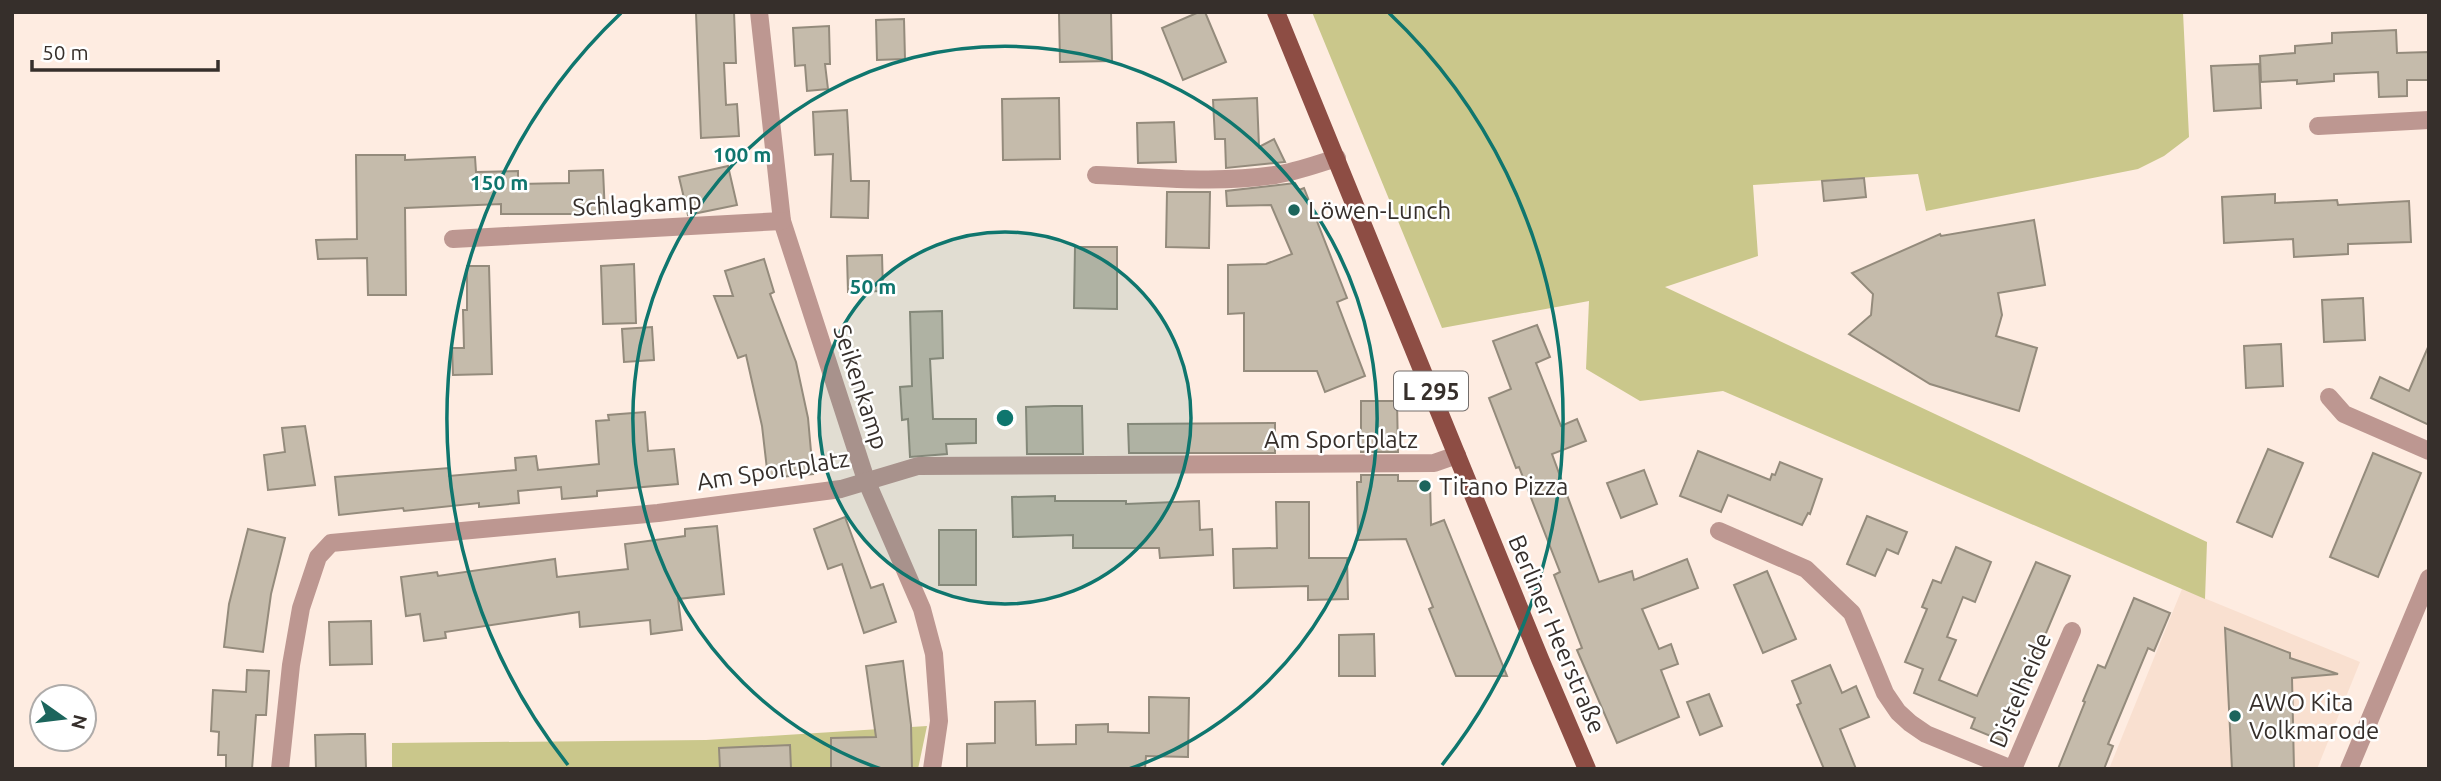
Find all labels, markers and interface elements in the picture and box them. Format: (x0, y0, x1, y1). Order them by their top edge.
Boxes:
scale bar (32, 28, 217, 72)
text: 50 m (42, 40, 89, 64)
text: 100 m (713, 142, 771, 166)
text: 150 m (470, 170, 528, 194)
street label: Schlagkamp (572, 187, 702, 221)
place label: Löwen-Lunch (1308, 197, 1451, 224)
marker: Löwen-Lunch (1286, 202, 1302, 218)
text: 50 m (850, 274, 896, 298)
street label: Seikenkamp (828, 321, 894, 453)
road number: L 295 (1394, 372, 1468, 410)
centre of rings (993, 406, 1017, 430)
street label: Am Sportplatz (1264, 426, 1418, 453)
street label: Am Sportplatz (695, 445, 851, 495)
place label: Titano Pizza (1439, 473, 1568, 500)
marker: Titano Pizza (1417, 478, 1433, 494)
street label: Berliner Heerstraße (1503, 531, 1611, 737)
street label: Distelheide (1984, 628, 2056, 752)
north arrow (28, 683, 98, 753)
place label: AWO Kita Volkmarode (2249, 689, 2379, 744)
marker: AWO Kita Volkmarode (2227, 708, 2243, 724)
text: N (67, 713, 92, 732)

